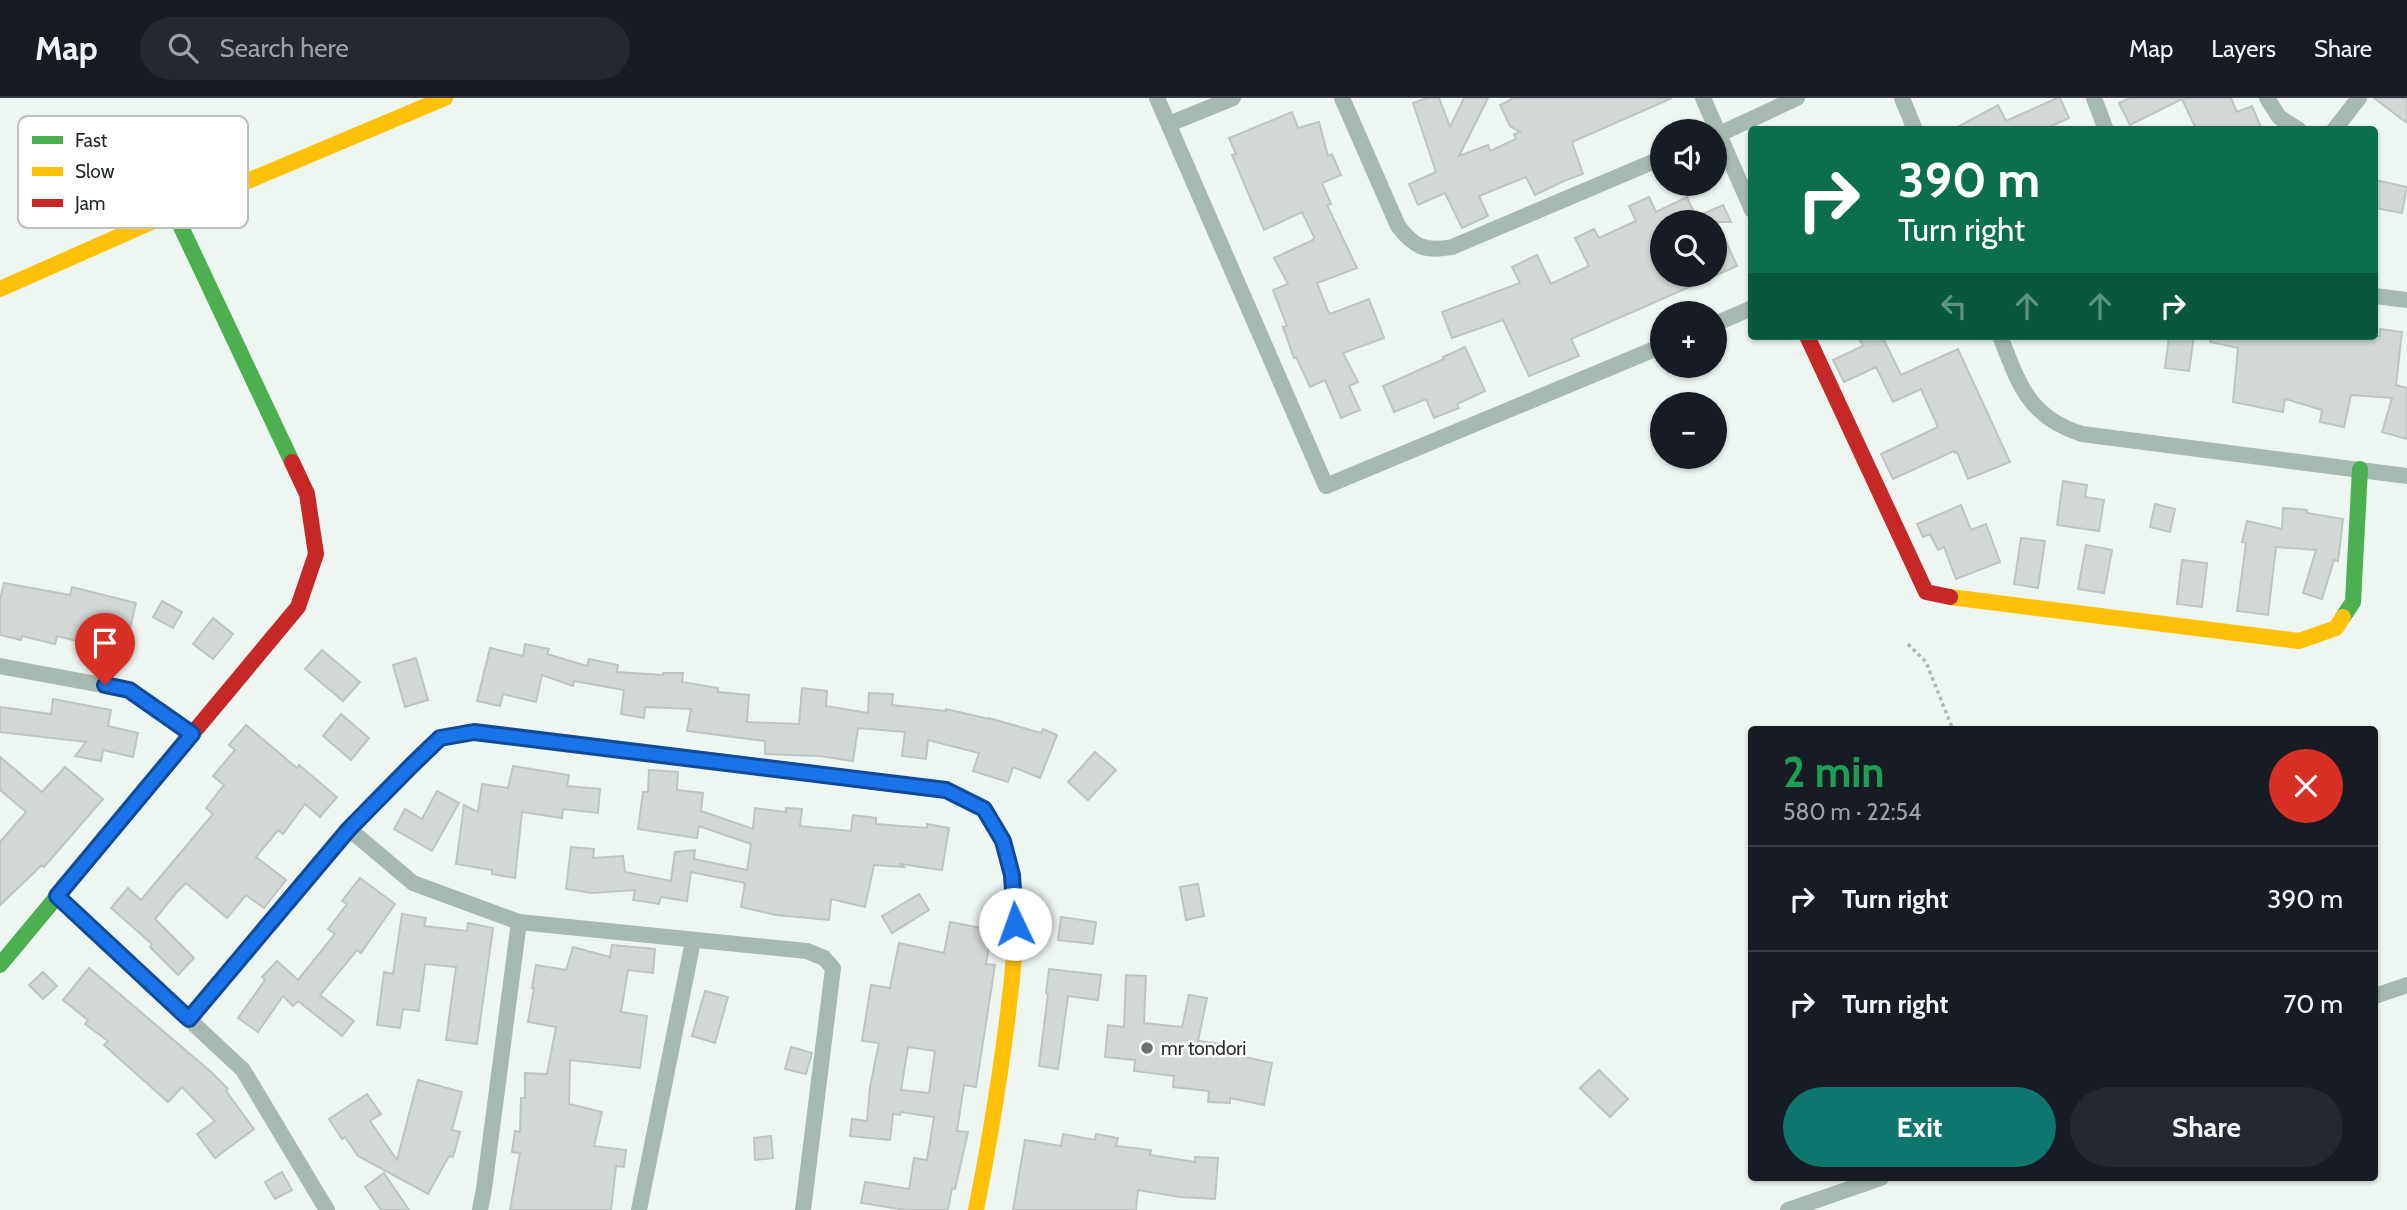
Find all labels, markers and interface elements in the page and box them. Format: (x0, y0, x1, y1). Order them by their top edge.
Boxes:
search box (140, 17, 630, 80)
text: Map (35, 28, 98, 68)
icon: search (164, 29, 202, 67)
text: Search here (220, 32, 349, 64)
text: Map (2129, 34, 2173, 63)
text: Layers (2211, 34, 2276, 63)
text: Share (2314, 34, 2372, 63)
legend (18, 116, 248, 228)
map controls (1650, 119, 1727, 469)
button: sound (1650, 119, 1727, 196)
text: Fast (75, 129, 108, 152)
text: 390 m (1898, 150, 2040, 209)
icon: right (1783, 154, 1874, 245)
text: Slow (75, 160, 115, 183)
text: Jam (74, 192, 105, 215)
button: search (1650, 210, 1727, 287)
text: Turn right (1898, 210, 2025, 249)
icon: left (1935, 287, 1973, 325)
icon: ahead (2008, 287, 2046, 325)
icon: ahead (2081, 287, 2119, 325)
icon: right (2154, 287, 2192, 325)
button: + (1650, 301, 1727, 378)
button: − (1650, 392, 1727, 469)
pin (75, 613, 135, 685)
icon: arrive (86, 624, 124, 662)
text: 2 min (1783, 746, 1884, 798)
button: close (2269, 749, 2343, 823)
text: 580 m · 22:54 (1783, 798, 1921, 826)
icon: right (1783, 880, 1821, 918)
text: Turn right (1842, 883, 1948, 915)
text: 390 m (2267, 883, 2343, 915)
position arrow (978, 887, 1052, 961)
icon: right (1783, 985, 1821, 1023)
text: Turn right (1842, 988, 1948, 1020)
text: 70 m (2283, 988, 2343, 1020)
place label: mr tondori (1161, 1037, 1246, 1060)
marker: mr tondori (1139, 1040, 1155, 1056)
button: Exit (1783, 1087, 2056, 1167)
button: Share (2070, 1087, 2343, 1167)

